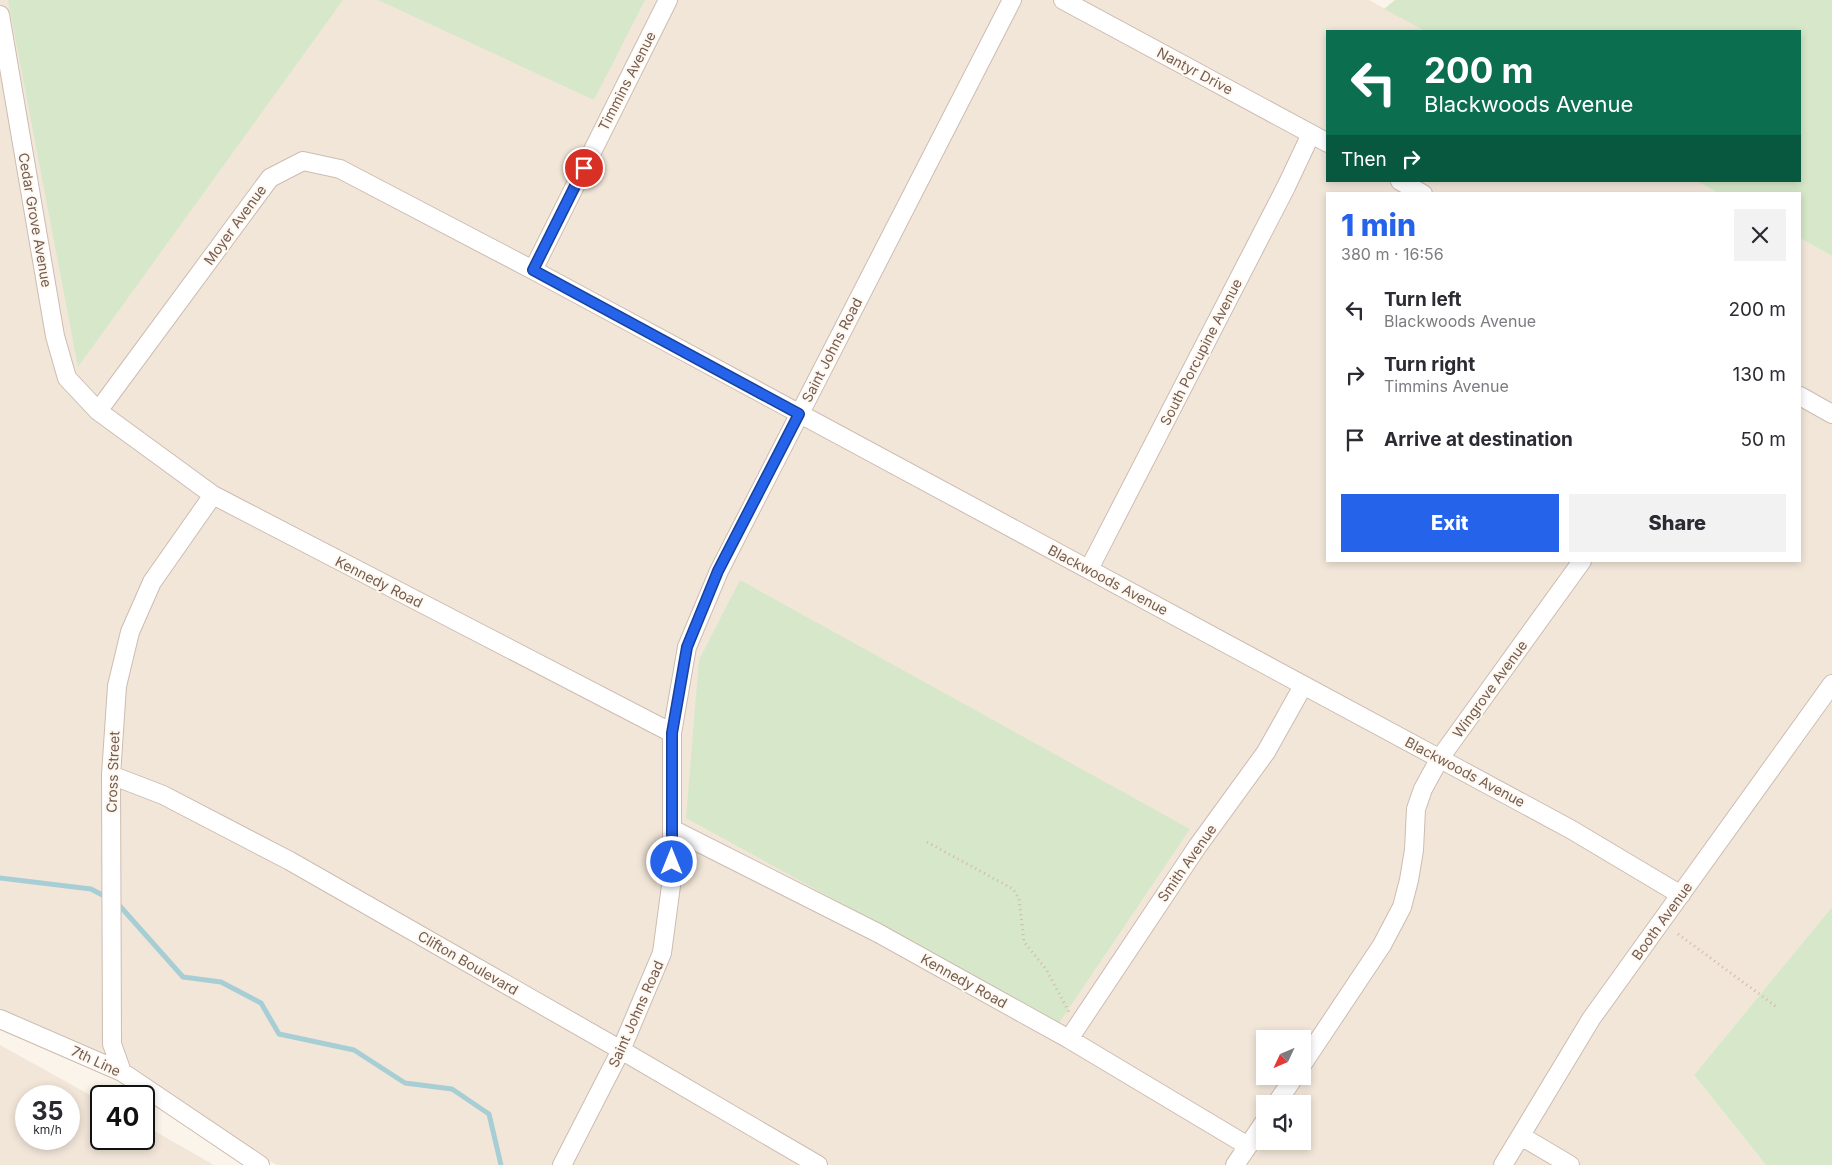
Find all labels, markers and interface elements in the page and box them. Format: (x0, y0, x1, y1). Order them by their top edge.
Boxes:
street label: Timmins Avenue (594, 28, 659, 133)
street label: Nantyr Drive (1154, 43, 1236, 98)
text: 200 m (1424, 49, 1533, 91)
icon: left (1341, 50, 1406, 115)
text: Blackwoods Avenue (1424, 91, 1633, 117)
icon: right (1397, 145, 1425, 173)
pin (563, 147, 605, 189)
text: Then (1341, 148, 1387, 171)
street label: Cedar Grove Avenue (15, 151, 56, 289)
icon: arrive (570, 154, 598, 182)
street label: Moyer Avenue (200, 181, 269, 268)
text: 1 min (1341, 207, 1416, 243)
button: close (1734, 209, 1786, 261)
text: 380 m · 16:56 (1341, 244, 1444, 264)
street label: South Porcupine Avenue (1156, 275, 1245, 428)
text: Turn left (1384, 288, 1462, 311)
street label: Saint Johns Road (798, 295, 865, 405)
icon: left (1341, 296, 1369, 324)
text: 200 m (1728, 298, 1786, 321)
text: Blackwoods Avenue (1384, 311, 1536, 331)
text: Turn right (1384, 353, 1475, 376)
icon: right (1341, 361, 1369, 389)
text: 130 m (1733, 363, 1786, 386)
text: Timmins Avenue (1384, 376, 1509, 396)
icon: arrive (1341, 426, 1369, 454)
text: Arrive at destination (1384, 428, 1573, 451)
text: 50 m (1740, 428, 1786, 451)
button: Exit (1341, 494, 1559, 552)
button: Share (1569, 494, 1786, 552)
street label: Blackwoods Avenue (1045, 541, 1171, 618)
street label: Kennedy Road (333, 552, 426, 611)
street label: Wingrove Avenue (1449, 637, 1531, 741)
street label: Cross Street (103, 730, 122, 813)
street label: Blackwoods Avenue (1402, 733, 1528, 810)
street label: Smith Avenue (1154, 821, 1220, 905)
position arrow (645, 835, 697, 887)
street label: Booth Avenue (1628, 879, 1695, 963)
street label: Clifton Boulevard (415, 927, 521, 998)
street label: Kennedy Road (918, 950, 1010, 1011)
street label: Saint Johns Road (604, 958, 667, 1070)
north arrow (1256, 1030, 1311, 1085)
map controls (1256, 1030, 1311, 1150)
street label: 7th Line (69, 1042, 124, 1079)
speed limit sign: 40 (90, 1085, 155, 1150)
button: sound (1256, 1095, 1311, 1150)
text: 35 (31, 1096, 64, 1126)
text: km/h (33, 1122, 62, 1137)

